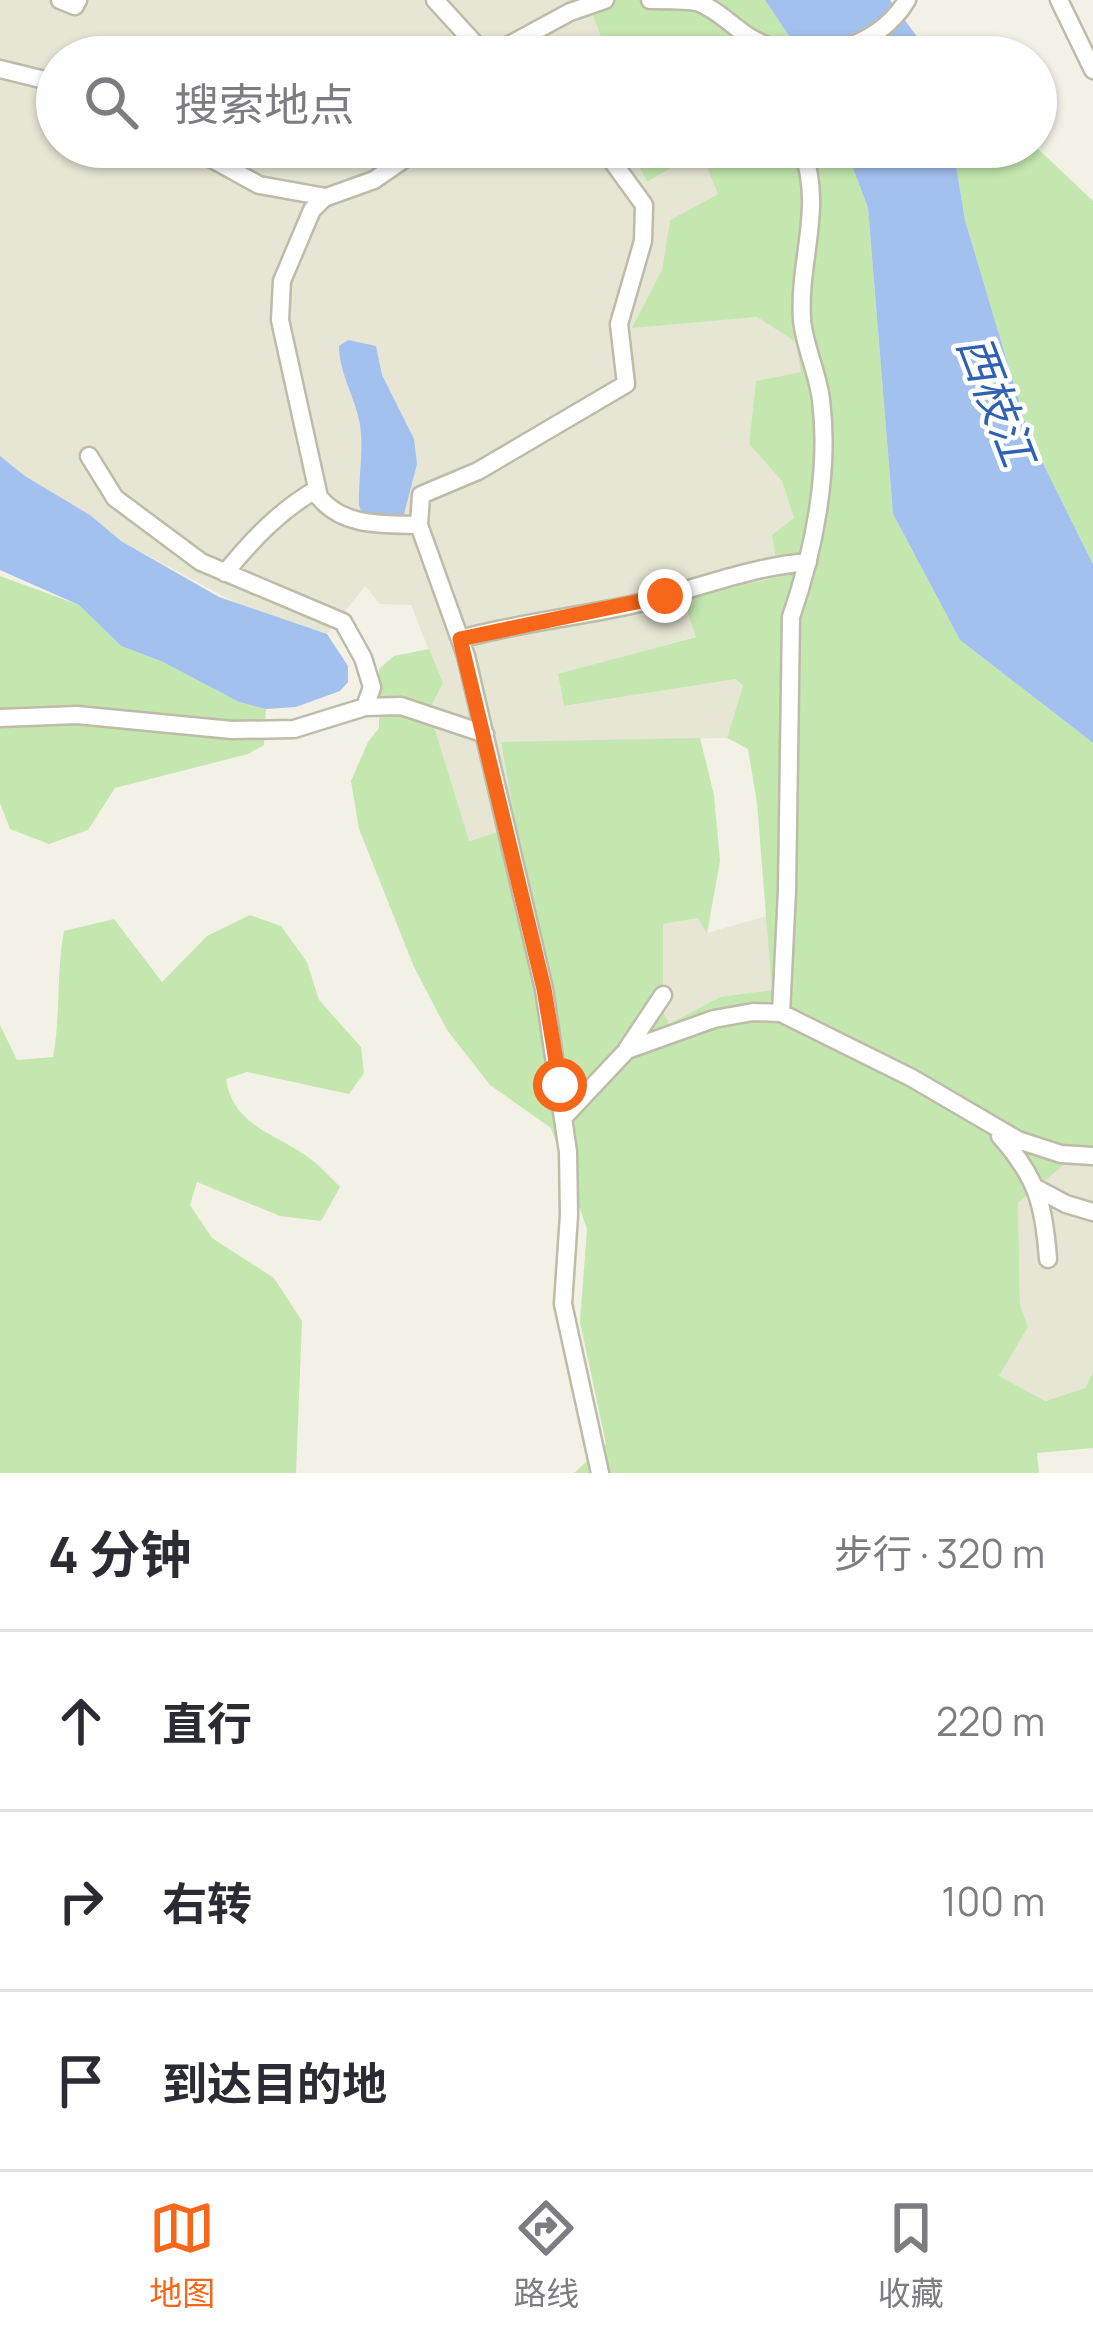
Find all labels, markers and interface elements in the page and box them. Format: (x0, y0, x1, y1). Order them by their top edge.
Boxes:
search box (36, 36, 1057, 168)
icon: search (78, 69, 144, 135)
text: 搜索地点 (174, 73, 354, 135)
water label: 西枝江 (944, 326, 1052, 479)
route end (638, 569, 692, 623)
route start (533, 1058, 587, 1112)
text: 4 分钟 (48, 1519, 191, 1588)
text: 步行 · 320 m (834, 1526, 1045, 1580)
icon: ahead (48, 1688, 114, 1754)
text: 直行 (162, 1692, 252, 1754)
text: 220 m (936, 1694, 1045, 1748)
icon: right (48, 1868, 114, 1934)
text: 右转 (162, 1872, 252, 1934)
text: 100 m (941, 1874, 1045, 1928)
icon: arrive (48, 2048, 114, 2114)
text: 到达目的地 (162, 2052, 387, 2114)
tab: 地图 (149, 2195, 215, 2315)
tab: 路线 (513, 2195, 579, 2315)
tab: 收藏 (878, 2195, 944, 2315)

